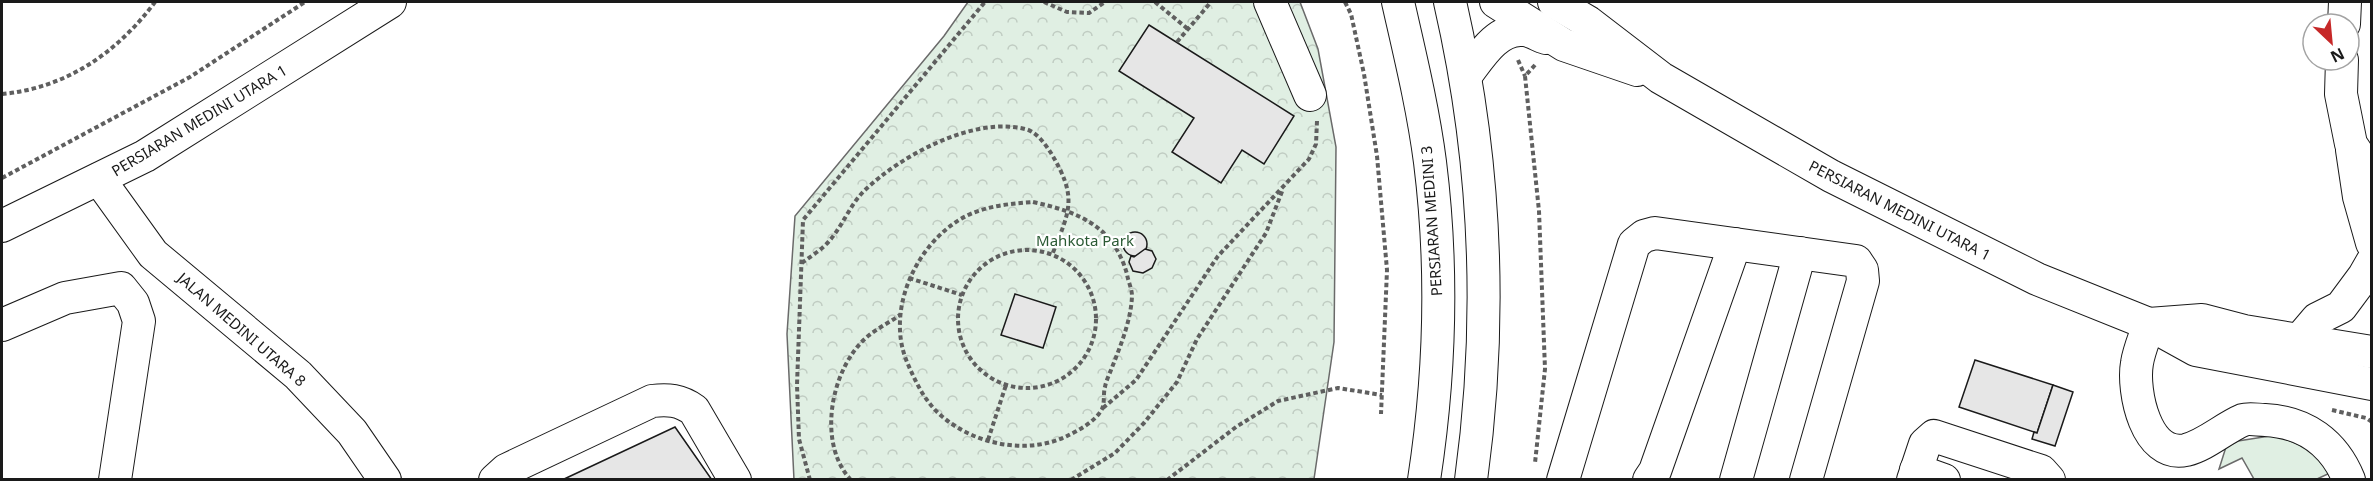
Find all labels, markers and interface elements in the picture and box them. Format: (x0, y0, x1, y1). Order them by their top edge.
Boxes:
north arrow (2301, 12, 2361, 72)
text: N (2327, 43, 2348, 68)
street label: PERSIARAN MEDINI UTARA 1 (108, 60, 290, 180)
street label: PERSIARAN MEDINI 3 (1416, 145, 1446, 297)
street label: PERSIARAN MEDINI UTARA 1 (1806, 155, 1994, 265)
park label: Mahkota Park (1036, 230, 1134, 250)
street label: JALAN MEDINI UTARA 8 (172, 266, 310, 390)

